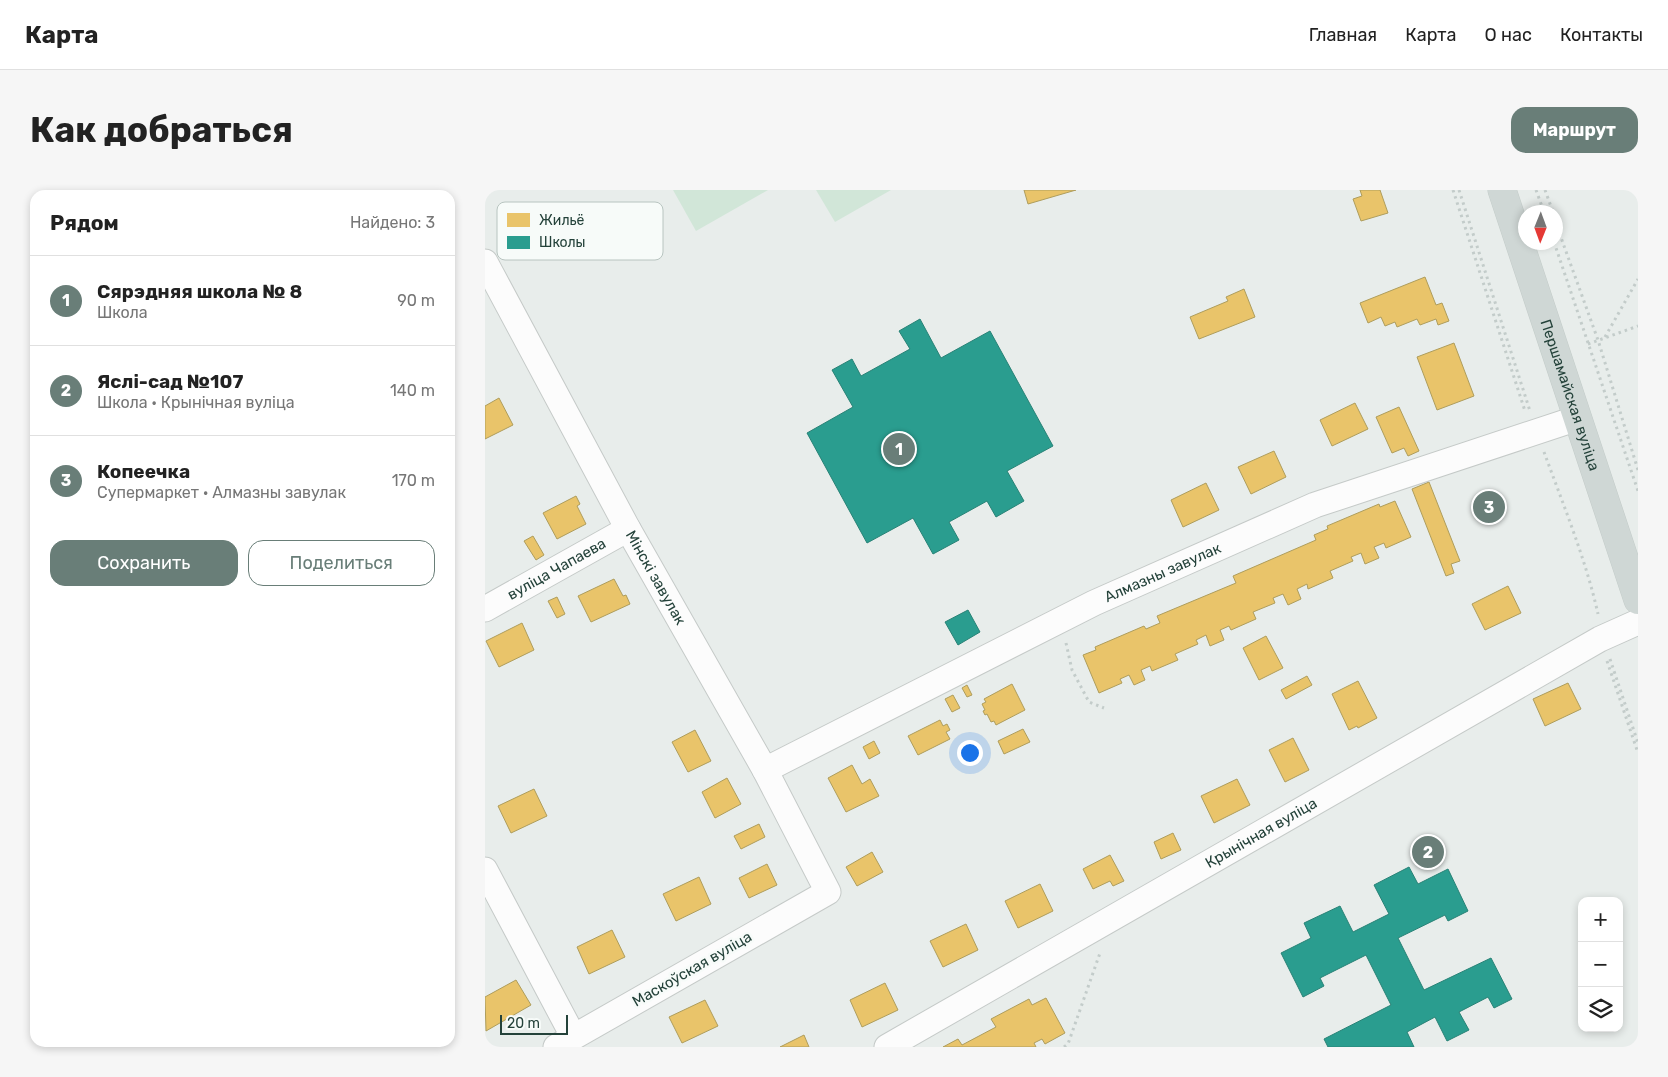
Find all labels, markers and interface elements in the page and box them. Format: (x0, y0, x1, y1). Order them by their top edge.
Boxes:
text: Карта (25, 21, 98, 49)
text: Главная (1309, 24, 1377, 46)
text: Карта (1405, 24, 1457, 46)
text: О нас (1485, 24, 1532, 46)
text: Контакты (1560, 24, 1643, 46)
button: Маршрут (1511, 107, 1638, 153)
text: Как добраться (30, 109, 293, 151)
legend (497, 202, 663, 260)
north arrow (1518, 205, 1563, 250)
text: Рядом (50, 210, 119, 235)
text: Жильё (539, 212, 585, 229)
text: Найдено: 3 (350, 213, 435, 232)
text: Школы (539, 234, 586, 251)
text: Сярэдняя школа № 8 (97, 280, 302, 303)
text: 1 (62, 291, 70, 310)
text: 90 m (397, 291, 435, 310)
text: Школа (97, 303, 148, 322)
street label: Першамайская вуліца (1537, 317, 1603, 473)
text: Яслі-сад №107 (97, 370, 243, 393)
text: 2 (61, 381, 71, 400)
text: 140 m (390, 381, 435, 400)
text: Школа · Крынічная вуліца (97, 393, 295, 412)
pin: 1 (883, 430, 915, 468)
text: Копеечка (97, 460, 190, 483)
text: 3 (61, 471, 71, 490)
text: 170 m (392, 471, 435, 490)
text: Супермаркет · Алмазны завулак (97, 483, 346, 502)
pin: 3 (1473, 488, 1505, 526)
street label: Мінскі завулак (622, 527, 690, 628)
street label: вуліца Чапаева (504, 534, 609, 604)
street label: Алмазны завулак (1102, 539, 1224, 606)
button: Сохранить (50, 540, 238, 586)
button: Поделиться (248, 540, 435, 586)
your location (957, 740, 983, 766)
street label: Крынічная вуліца (1202, 794, 1320, 872)
pin: 2 (1412, 833, 1444, 871)
map controls (1578, 897, 1623, 1032)
button: + (1578, 897, 1623, 942)
street label: Маскоўская вуліца (629, 927, 755, 1011)
button: − (1578, 942, 1623, 987)
button: layers (1578, 987, 1623, 1032)
scale bar (500, 1012, 567, 1035)
text: 20 m (507, 1015, 540, 1032)

